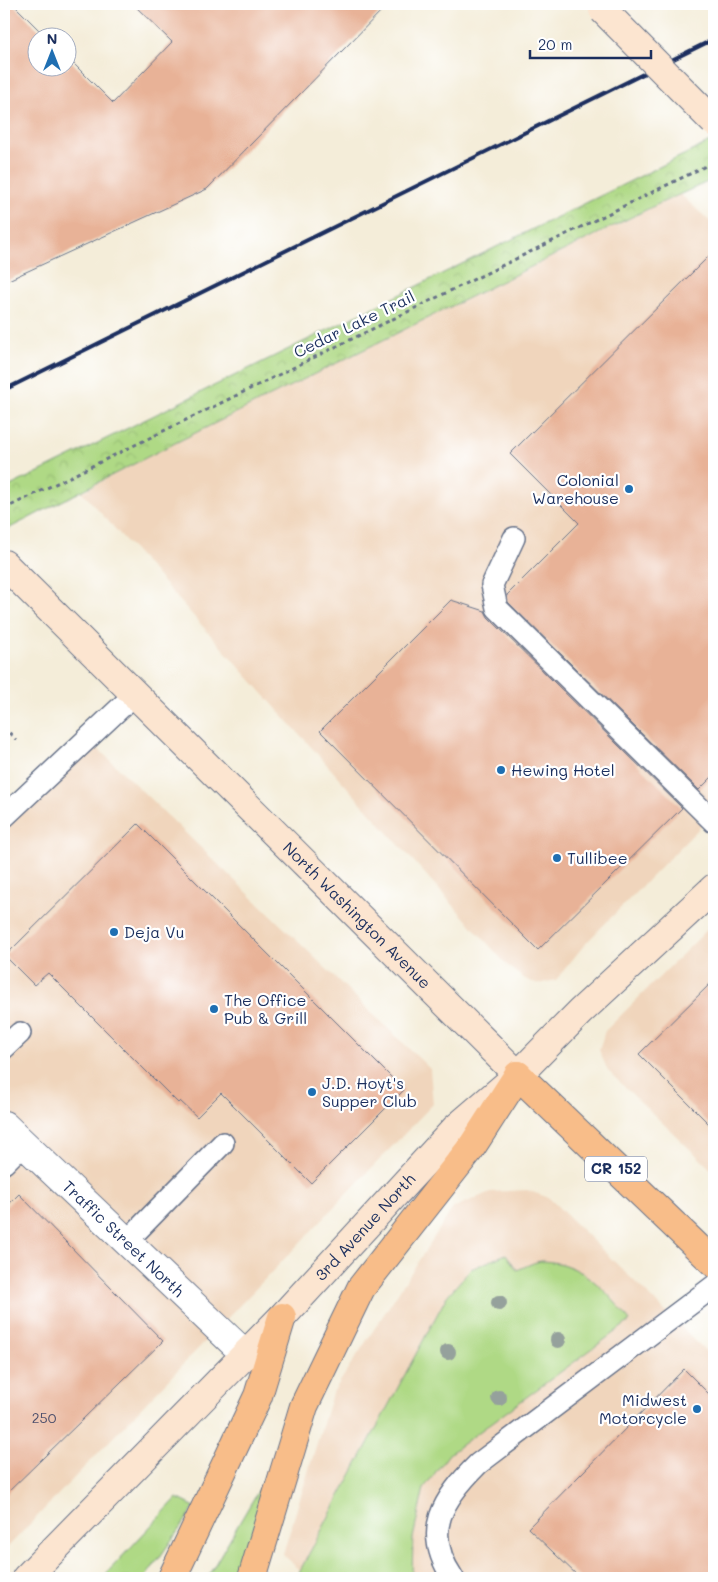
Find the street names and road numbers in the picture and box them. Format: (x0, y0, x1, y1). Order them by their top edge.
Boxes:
street label: Cedar Lake Trail (290, 285, 418, 362)
street label: North Washington Avenue (279, 837, 436, 993)
road number: CR 152 (585, 1156, 647, 1182)
street label: 3rd Avenue North (310, 1168, 419, 1285)
street label: Traffic Street North (59, 1175, 189, 1301)

